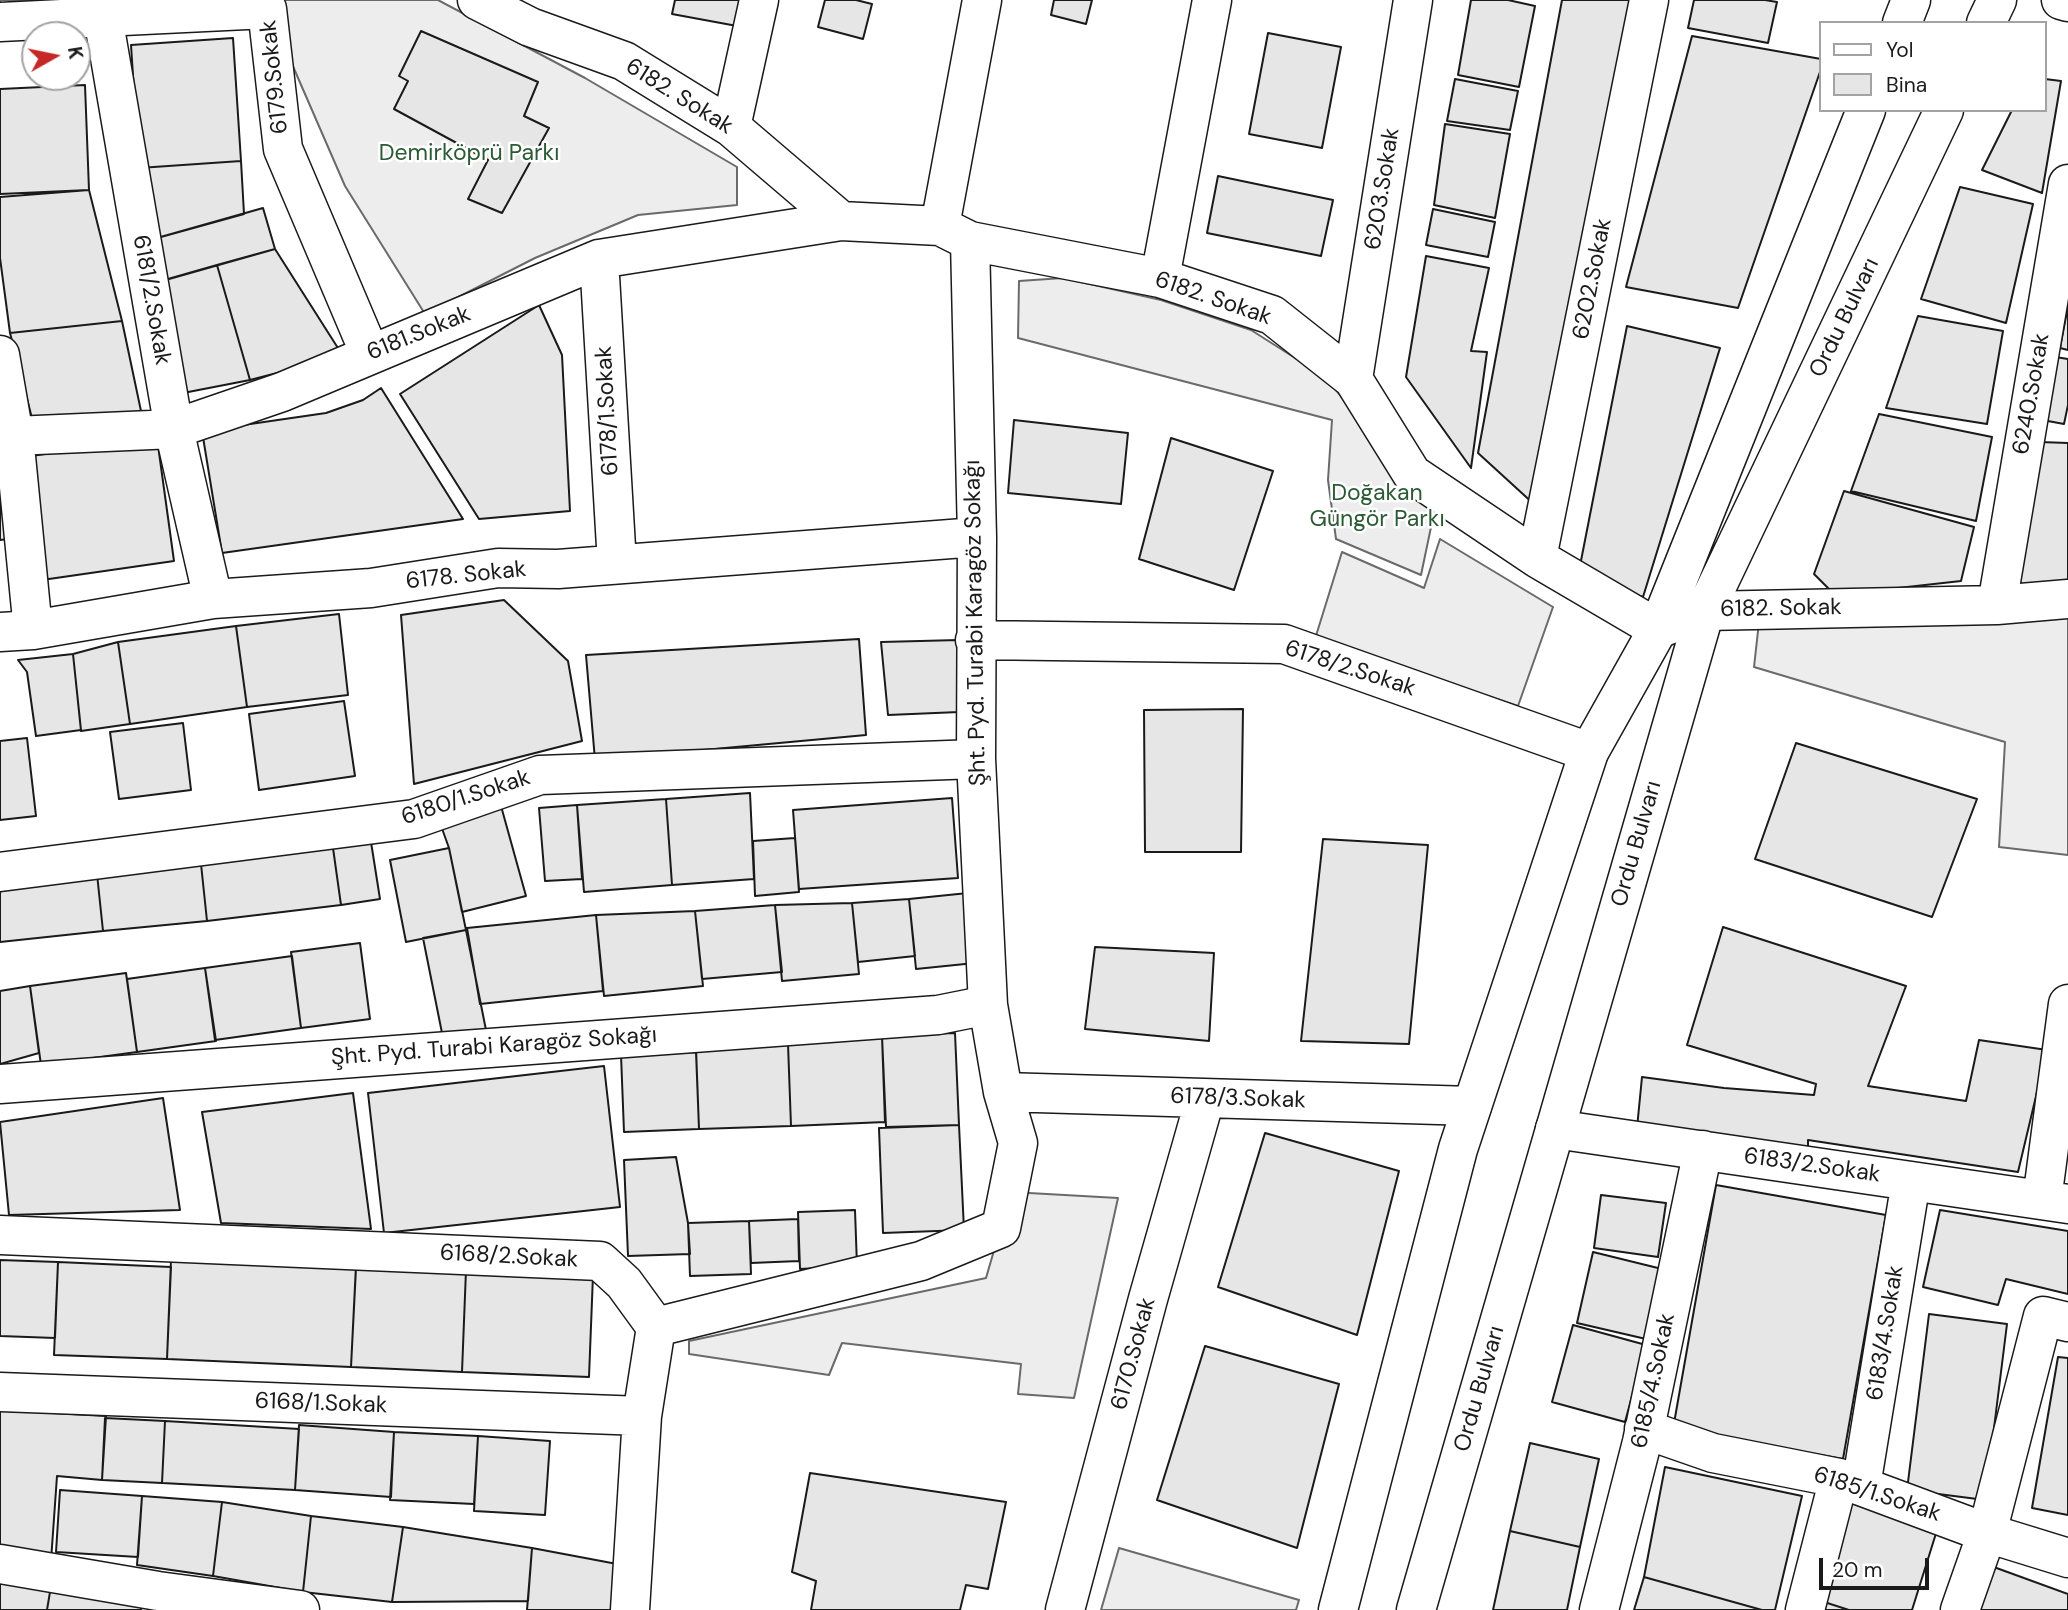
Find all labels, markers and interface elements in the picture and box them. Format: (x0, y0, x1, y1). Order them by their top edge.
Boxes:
street label: 6179.Sokak (255, 19, 295, 135)
north arrow (21, 21, 91, 91)
legend (1820, 21, 2047, 112)
text: Yol (1886, 36, 1914, 64)
text: K (62, 45, 89, 61)
street label: 6182. Sokak (620, 53, 738, 141)
text: Bina (1886, 71, 1927, 99)
street label: 6203.Sokak (1360, 126, 1406, 252)
park label: Demirköprü Parkı (379, 140, 559, 168)
street label: 6202.Sokak (1568, 216, 1618, 342)
street label: 6181/2.Sokak (126, 233, 176, 367)
street label: Ordu Bulvarı (1804, 254, 1886, 382)
street label: 6182. Sokak (1151, 266, 1275, 332)
street label: 6181.Sokak (363, 301, 475, 367)
street label: 6240.Sokak (2008, 331, 2056, 457)
street label: 6178/1.Sokak (591, 345, 625, 477)
street label: Şht. Pyd. Turabi Karagöz Sokağı (959, 460, 993, 786)
park label: Doğakan Güngör Parkı (1309, 480, 1445, 534)
street label: 6178. Sokak (405, 556, 527, 596)
street label: 6182. Sokak (1720, 594, 1842, 624)
street label: 6178/2.Sokak (1281, 635, 1419, 703)
street label: 6180/1.Sokak (398, 764, 534, 832)
street label: Ordu Bulvarı (1606, 778, 1668, 910)
street label: Şht. Pyd. Turabi Karagöz Sokağı (330, 1022, 658, 1072)
street label: 6178/3.Sokak (1170, 1083, 1306, 1115)
street label: 6183/2.Sokak (1742, 1143, 1882, 1189)
street label: 6168/2.Sokak (439, 1240, 579, 1274)
street label: 6183/4.Sokak (1862, 1263, 1910, 1403)
street label: 6170.Sokak (1106, 1295, 1162, 1413)
street label: 6185/4.Sokak (1626, 1311, 1682, 1451)
street label: Ordu Bulvarı (1449, 1323, 1511, 1455)
street label: 6168/1.Sokak (254, 1388, 388, 1420)
street label: 6185/1.Sokak (1810, 1461, 1944, 1529)
scale bar (1823, 1544, 1933, 1588)
text: 20 m (1832, 1556, 1883, 1584)

